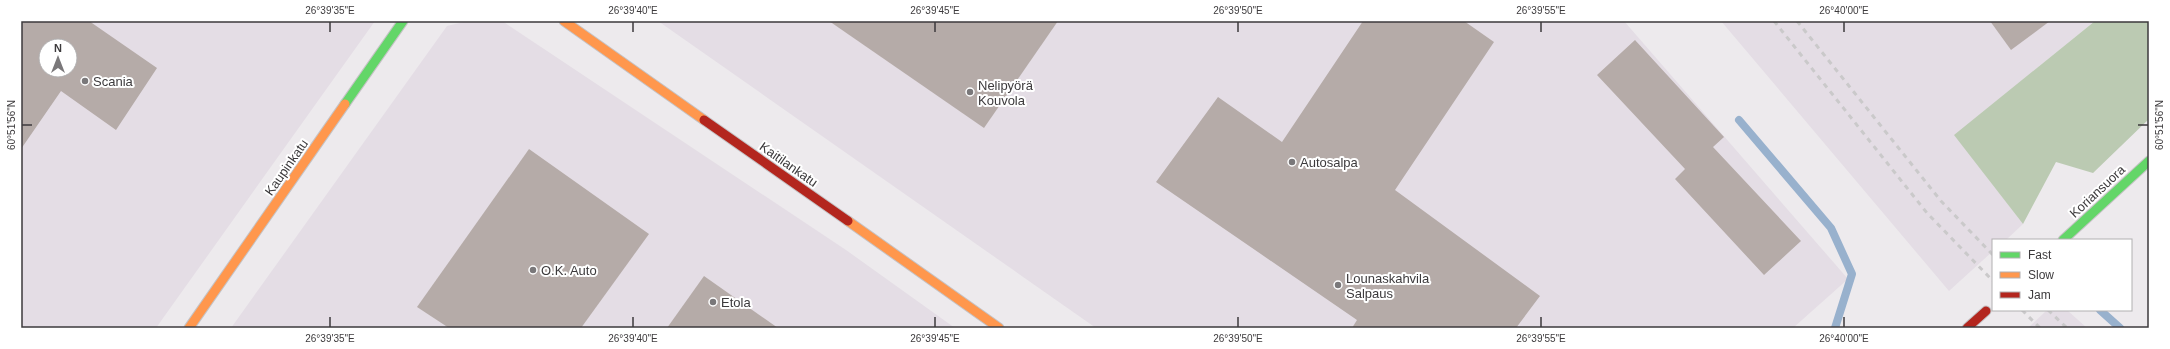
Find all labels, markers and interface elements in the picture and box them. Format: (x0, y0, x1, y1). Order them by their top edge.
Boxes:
text: 26°39'35"E (305, 5, 355, 16)
text: 26°39'40"E (608, 5, 658, 16)
text: 26°39'45"E (910, 5, 960, 16)
text: 26°39'50"E (1213, 5, 1263, 16)
text: 26°39'55"E (1516, 5, 1566, 16)
text: 26°40'00"E (1819, 5, 1869, 16)
north arrow (38, 38, 78, 78)
text: N (54, 42, 62, 54)
place label: Scania (93, 74, 134, 89)
marker: Scania (80, 76, 90, 86)
place label: Nelipyörä Kouvola (978, 78, 1034, 108)
marker: Nelipyörä Kouvola (965, 87, 975, 97)
text: 60°51'56"N (6, 100, 17, 150)
text: 60°51'56"N (2154, 100, 2165, 150)
street label: Kaupinkatu (262, 136, 311, 198)
street label: Kaitilankatu (757, 139, 821, 190)
place label: Autosalpa (1300, 155, 1359, 170)
marker: Autosalpa (1287, 157, 1297, 167)
street label: Koriansuora (2067, 161, 2129, 221)
legend (1992, 239, 2132, 311)
text: Fast (2028, 248, 2052, 262)
place label: O.K. Auto (541, 263, 597, 278)
marker: O.K. Auto (528, 265, 538, 275)
text: Slow (2028, 268, 2054, 282)
place label: Lounaskahvila Salpaus (1346, 271, 1430, 301)
marker: Lounaskahvila Salpaus (1333, 280, 1343, 290)
text: Jam (2028, 288, 2051, 302)
place label: Etola (721, 295, 751, 310)
marker: Etola (708, 297, 718, 307)
text: 26°39'35"E (305, 333, 355, 344)
text: 26°39'40"E (608, 333, 658, 344)
text: 26°39'45"E (910, 333, 960, 344)
text: 26°39'50"E (1213, 333, 1263, 344)
text: 26°39'55"E (1516, 333, 1566, 344)
text: 26°40'00"E (1819, 333, 1869, 344)

